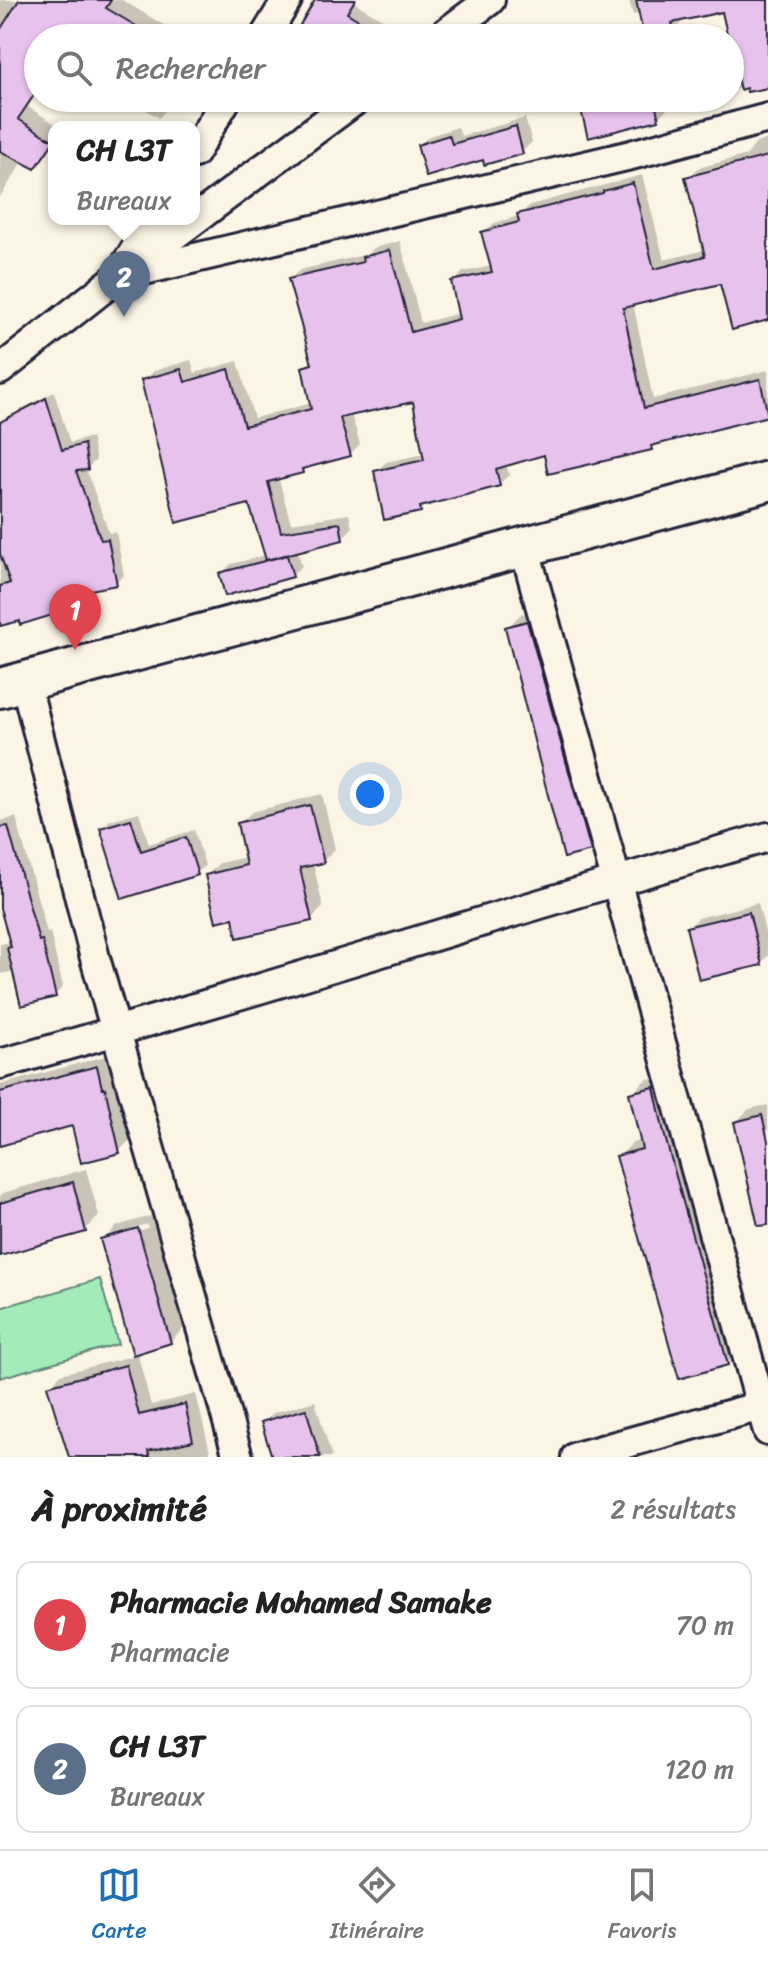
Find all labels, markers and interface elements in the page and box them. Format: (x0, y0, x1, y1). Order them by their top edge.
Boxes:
search box (24, 24, 744, 112)
text: Rechercher (116, 41, 266, 95)
icon: search (52, 46, 96, 90)
popup (48, 121, 200, 225)
text: CH L3T (77, 123, 171, 177)
text: Bureaux (77, 177, 171, 223)
pin: 2 (98, 251, 150, 317)
pin: 1 (49, 584, 101, 650)
your location (350, 774, 390, 814)
text: À proximité (32, 1479, 207, 1539)
text: 2 résultats (610, 1486, 736, 1532)
text: Pharmacie Mohamed Samake (110, 1575, 492, 1629)
text: 1 (54, 1602, 66, 1648)
text: 70 m (676, 1602, 734, 1648)
text: Pharmacie (110, 1629, 230, 1675)
text: CH L3T (110, 1719, 205, 1773)
text: 2 (52, 1746, 68, 1792)
text: 120 m (665, 1746, 734, 1792)
text: Bureaux (110, 1773, 205, 1819)
tab: Carte (92, 1863, 147, 1950)
tab: Itinéraire (330, 1863, 424, 1950)
tab: Favoris (608, 1863, 676, 1950)

